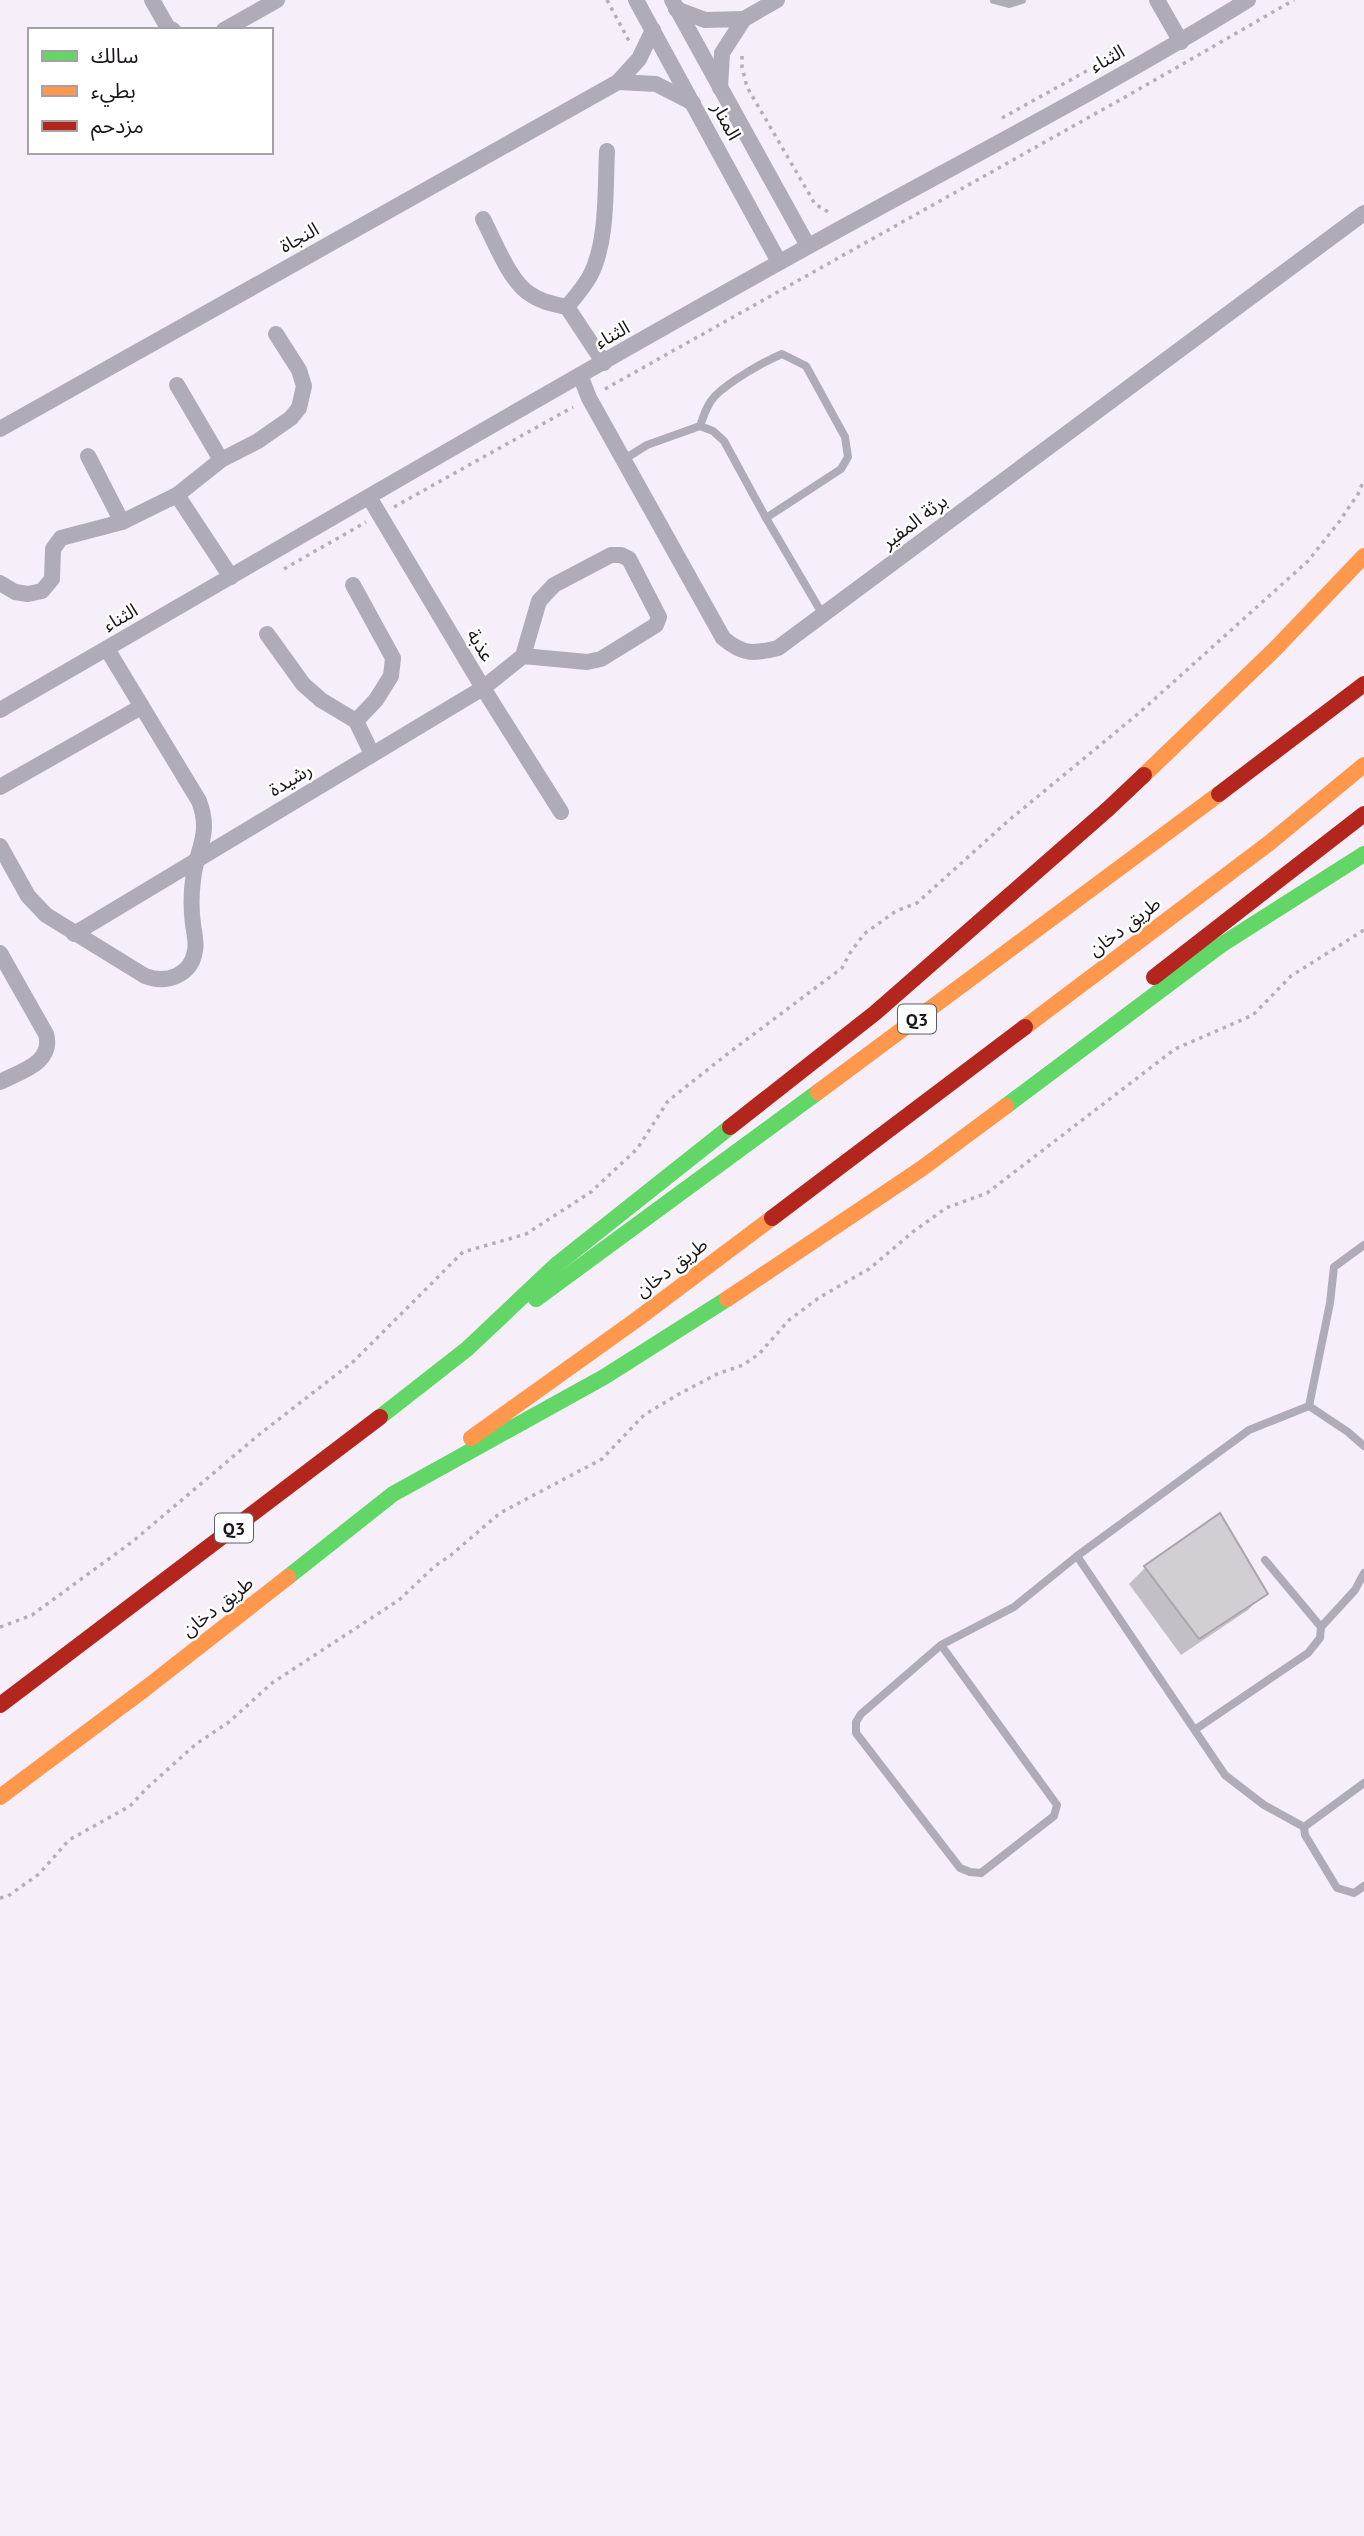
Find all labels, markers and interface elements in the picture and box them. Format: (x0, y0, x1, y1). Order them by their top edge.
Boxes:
legend (28, 28, 273, 154)
street label: الثناء (1085, 39, 1129, 77)
text: سالك (91, 42, 138, 69)
text: بطيء (91, 77, 136, 107)
street label: المنار (707, 97, 747, 144)
text: مزدحم (91, 112, 144, 141)
street label: النجاة (275, 216, 323, 258)
street label: الثناء (590, 315, 634, 353)
street label: برثة المفير (875, 488, 952, 554)
street label: الثناء (98, 598, 142, 636)
street label: عذبة (462, 624, 500, 666)
street label: رشيدة (264, 757, 316, 801)
street label: طريق دخان (1083, 891, 1165, 961)
road number: Q3 (898, 1004, 936, 1034)
street label: طريق دخان (630, 1232, 712, 1302)
road number: Q3 (215, 1513, 253, 1542)
street label: طريق دخان (176, 1570, 258, 1642)

